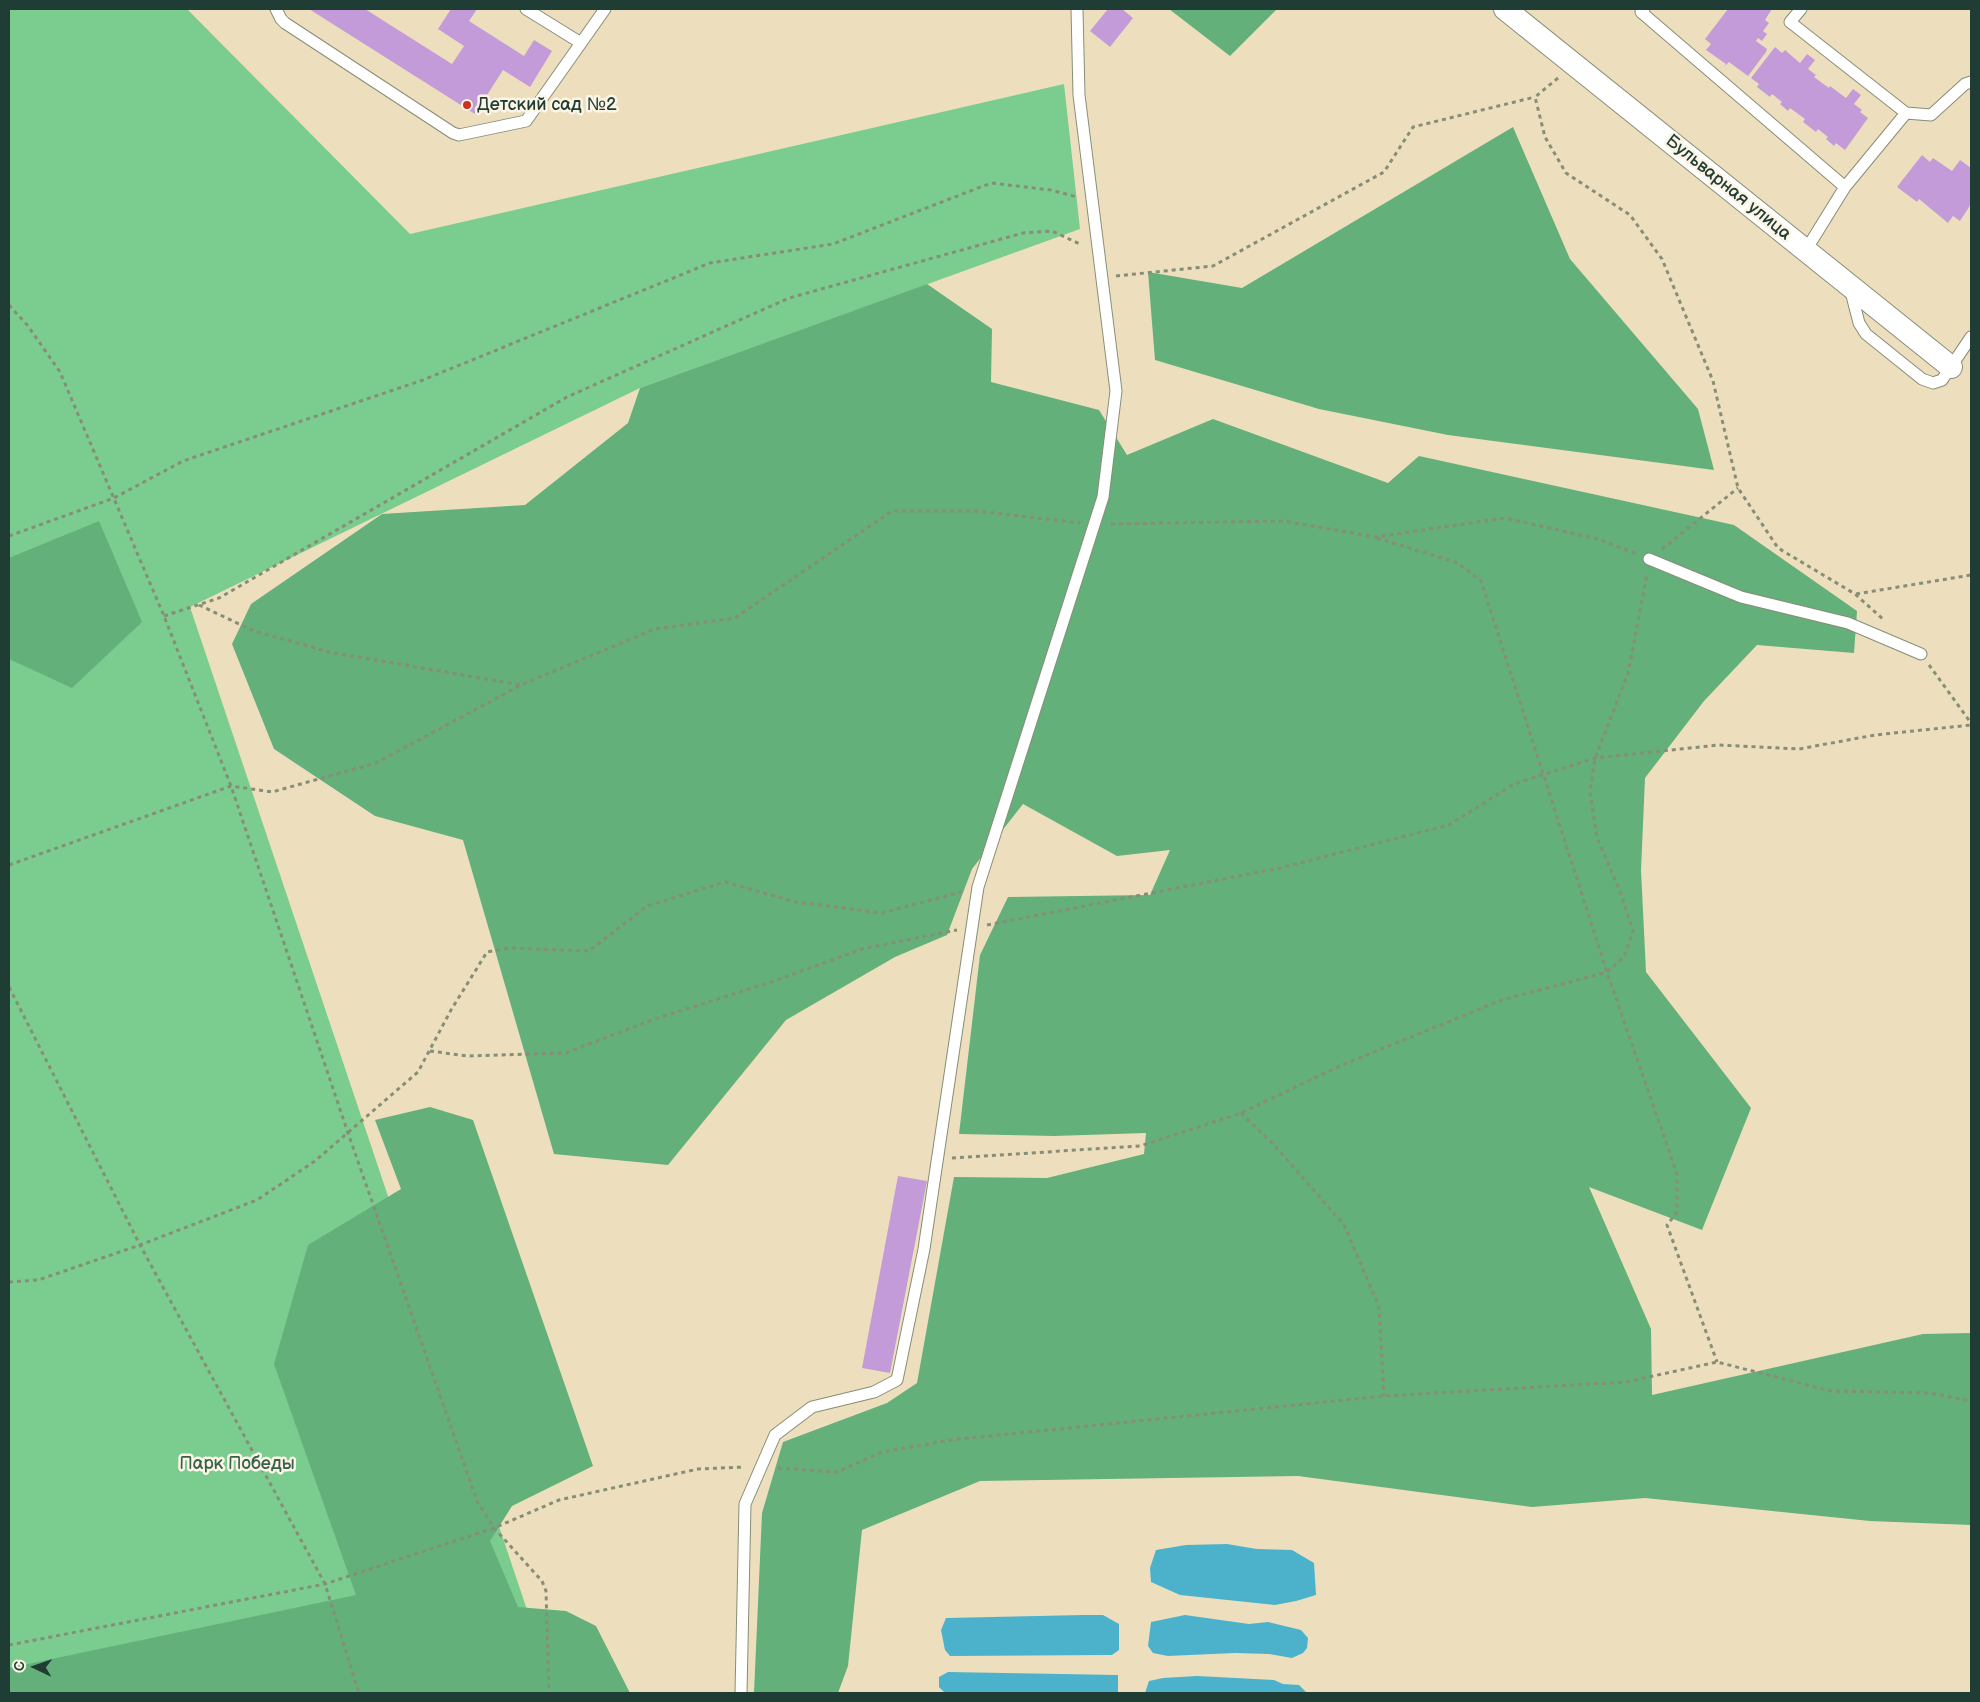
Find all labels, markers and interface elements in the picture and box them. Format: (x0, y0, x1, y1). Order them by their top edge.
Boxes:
place label: Детский сад №2 (477, 94, 617, 116)
marker: Детский сад №2 (461, 99, 473, 111)
street label: Бульварная улица (1661, 131, 1795, 245)
park label: Парк Победы (179, 1453, 295, 1475)
north arrow (10, 1642, 60, 1692)
text: С (11, 1661, 28, 1672)

